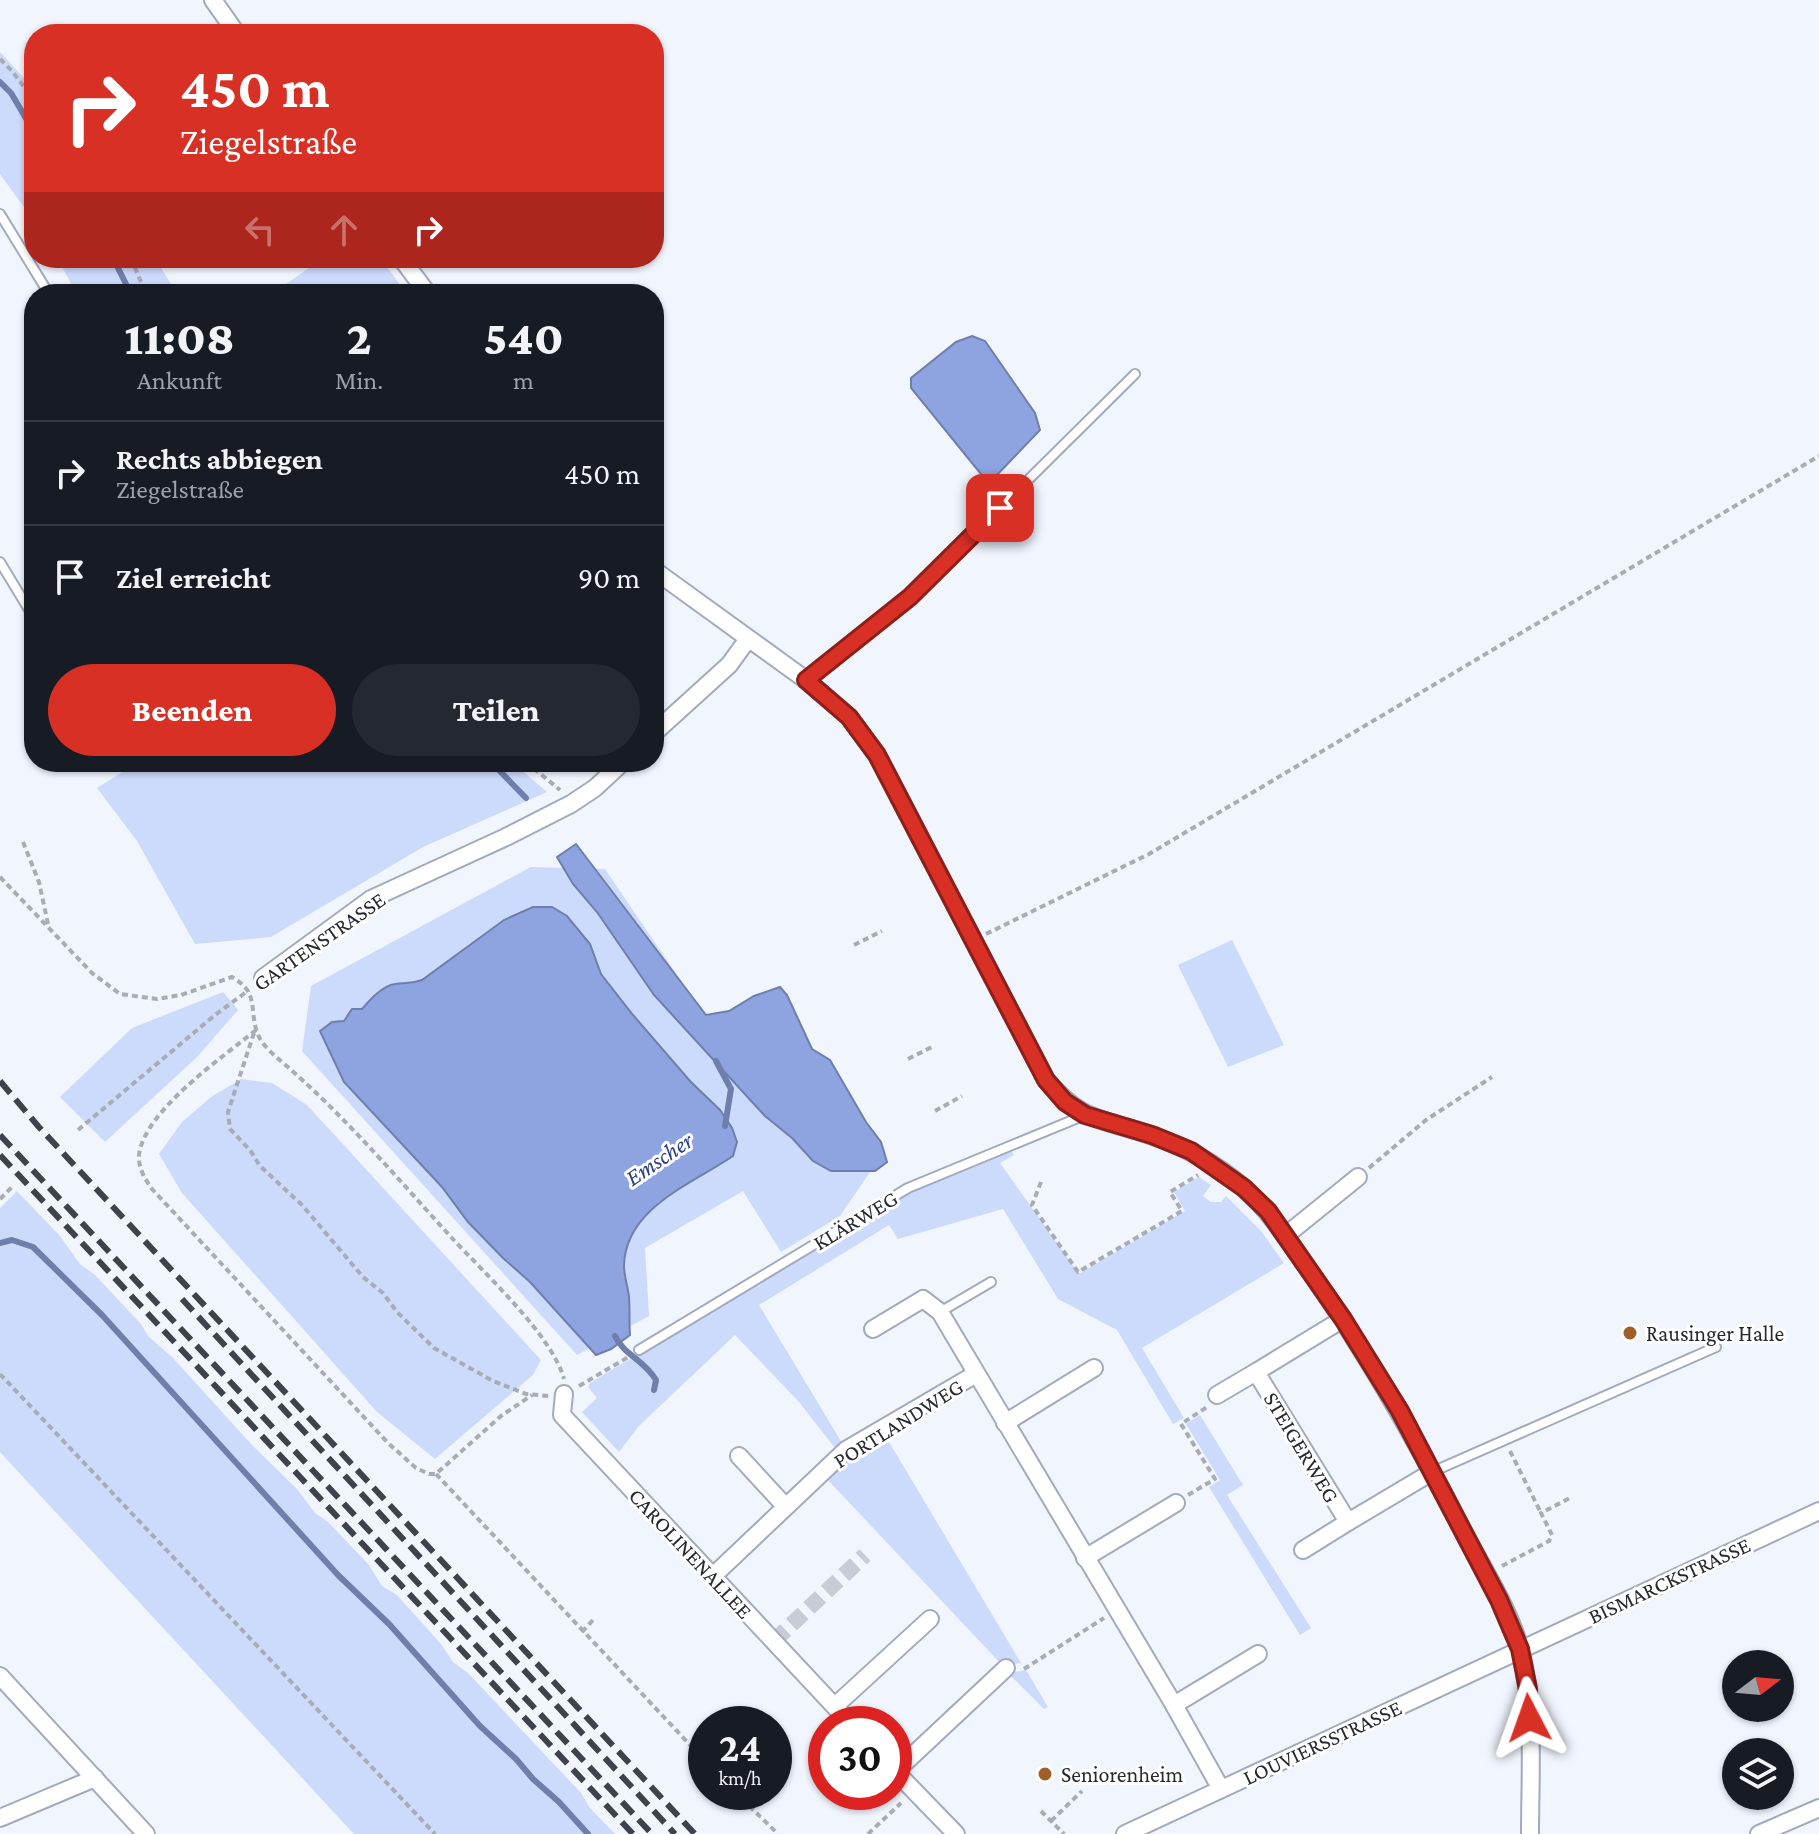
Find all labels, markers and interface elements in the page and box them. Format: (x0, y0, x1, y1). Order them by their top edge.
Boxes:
icon: right (48, 56, 152, 160)
text: 450 m (180, 57, 330, 119)
text: Ziegelstraße (180, 122, 357, 162)
icon: left (238, 208, 282, 252)
icon: ahead (322, 208, 366, 252)
icon: right (406, 208, 450, 252)
text: 11:08 (124, 311, 235, 364)
text: 2 (346, 311, 372, 364)
text: 540 (483, 311, 564, 364)
text: Ankunft (137, 366, 222, 395)
text: Min. (335, 366, 383, 395)
text: m (513, 366, 534, 395)
text: Rechts abbiegen (116, 442, 323, 475)
icon: right (48, 451, 92, 495)
text: 450 m (564, 457, 640, 490)
pin (966, 474, 1034, 542)
text: Ziegelstraße (116, 475, 244, 504)
icon: arrive (978, 486, 1022, 530)
icon: arrive (48, 555, 92, 599)
text: Ziel erreicht (116, 561, 271, 594)
text: 90 m (578, 561, 640, 594)
button: Beenden (48, 664, 336, 756)
button: Teilen (352, 664, 640, 756)
street label: GARTENSTRASSE (249, 887, 390, 996)
water label: Emscher (620, 1126, 698, 1191)
street label: KLÄRWEG (809, 1186, 902, 1255)
place label: Rausinger Halle (1646, 1321, 1784, 1346)
marker: Rausinger Halle (1621, 1324, 1639, 1342)
street label: PORTLANDWEG (829, 1374, 968, 1473)
street label: STEIGERWEG (1259, 1388, 1344, 1507)
street label: CAROLINENALLEE (624, 1483, 757, 1624)
street label: BISMARCKSTRASSE (1584, 1532, 1754, 1629)
north arrow (1722, 1650, 1794, 1722)
map controls (1722, 1650, 1794, 1810)
position arrow (1487, 1676, 1571, 1760)
street label: LOUVIERSSTRASSE (1239, 1695, 1405, 1790)
speed limit sign: 30 (808, 1706, 912, 1810)
text: 24 (719, 1725, 761, 1770)
button: layers (1722, 1738, 1794, 1810)
place label: Seniorenheim (1061, 1762, 1184, 1787)
marker: Seniorenheim (1036, 1765, 1054, 1783)
text: km/h (718, 1767, 762, 1789)

